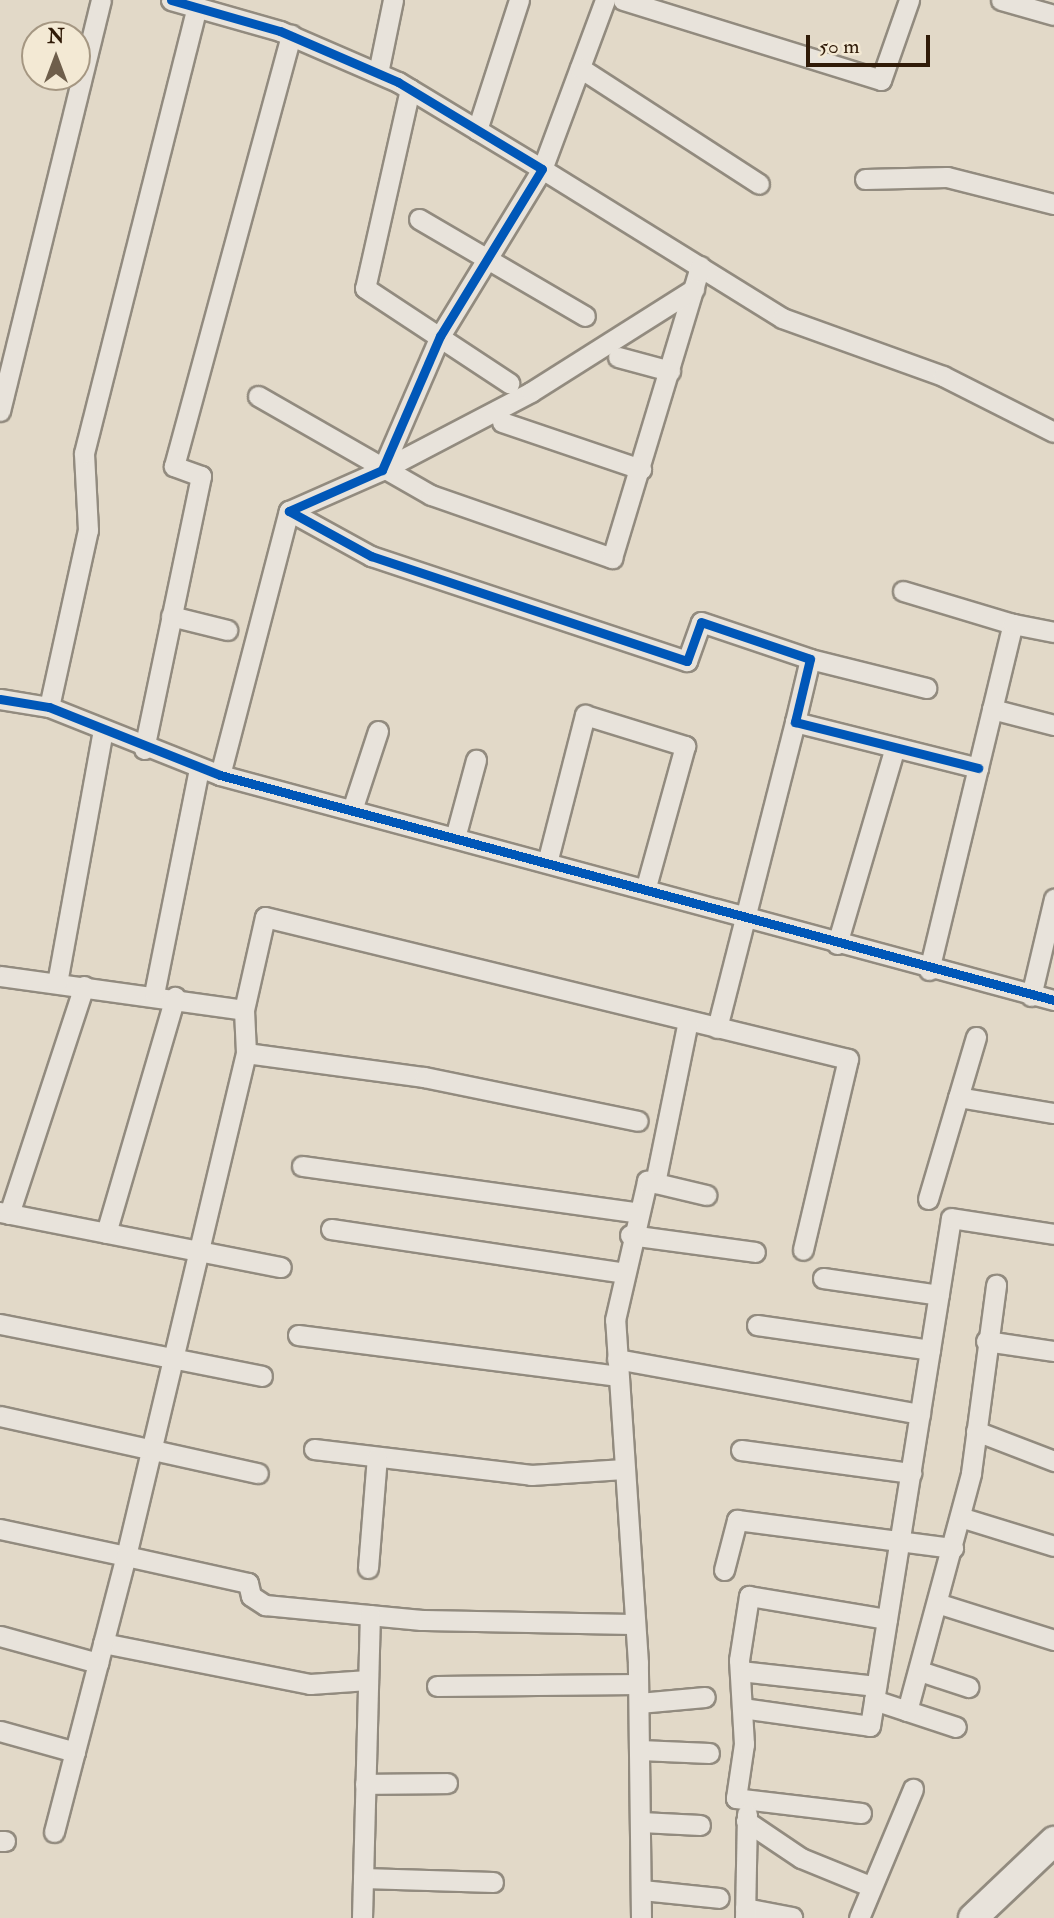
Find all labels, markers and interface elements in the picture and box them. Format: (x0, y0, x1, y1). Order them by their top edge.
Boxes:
north arrow (21, 21, 91, 91)
scale bar (809, 21, 933, 65)
text: N (47, 25, 65, 49)
text: 50 m (819, 33, 860, 60)

